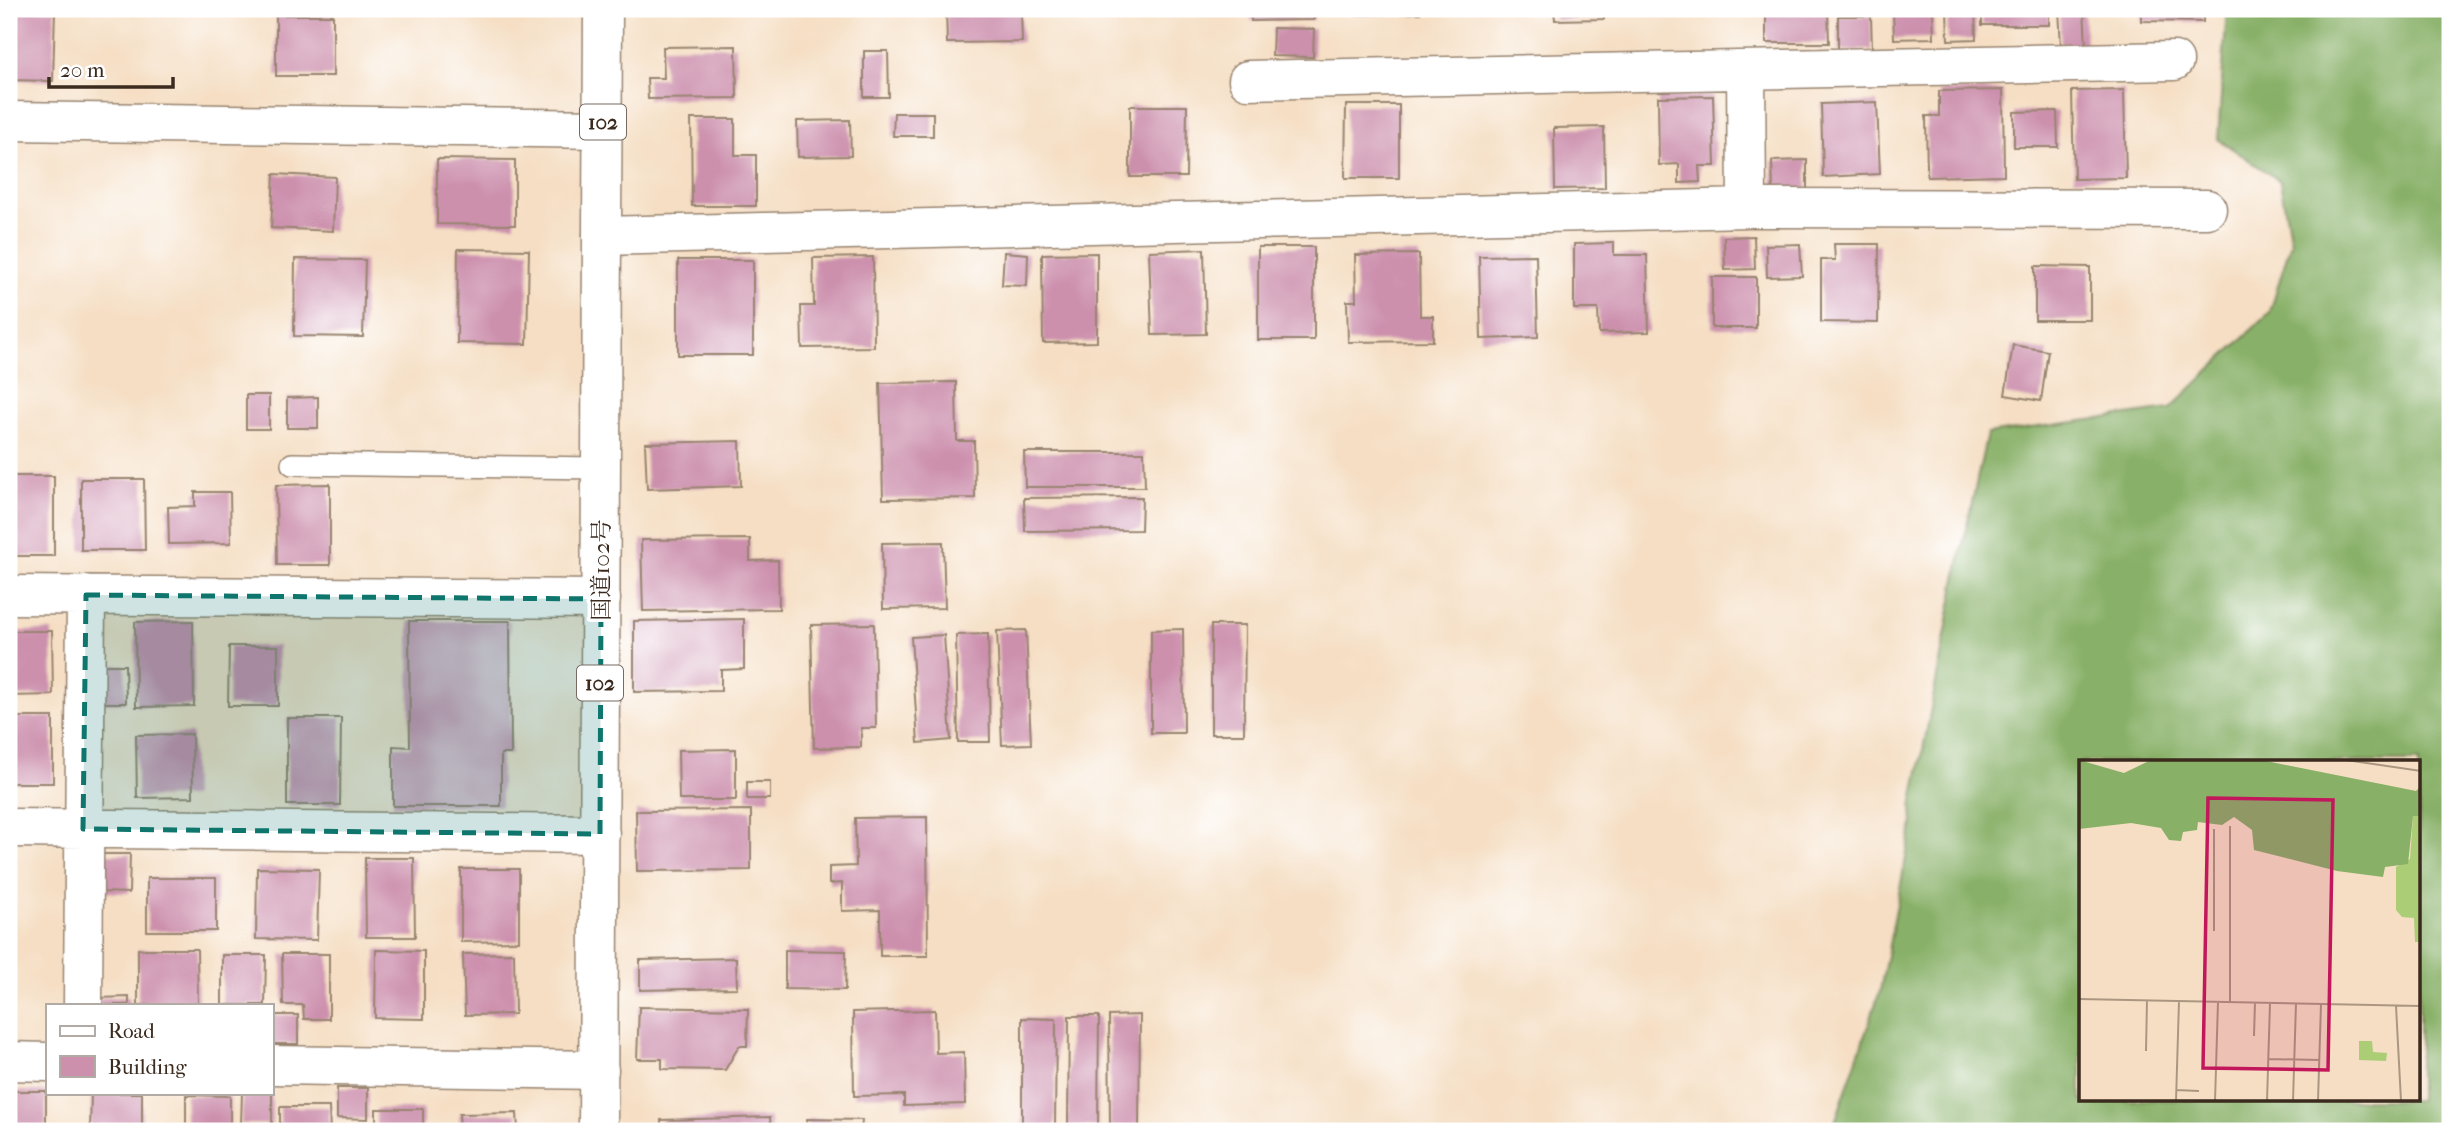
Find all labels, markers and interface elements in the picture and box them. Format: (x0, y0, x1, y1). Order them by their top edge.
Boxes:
scale bar (49, 46, 173, 90)
text: 20 m (60, 58, 105, 82)
road number: 102 (580, 104, 626, 140)
street label: 国道102号 (588, 519, 615, 621)
road number: 102 (577, 666, 623, 700)
inset map (2079, 760, 2420, 1102)
legend (46, 1004, 273, 1094)
text: Road (108, 1019, 155, 1043)
text: Building (108, 1055, 187, 1079)

